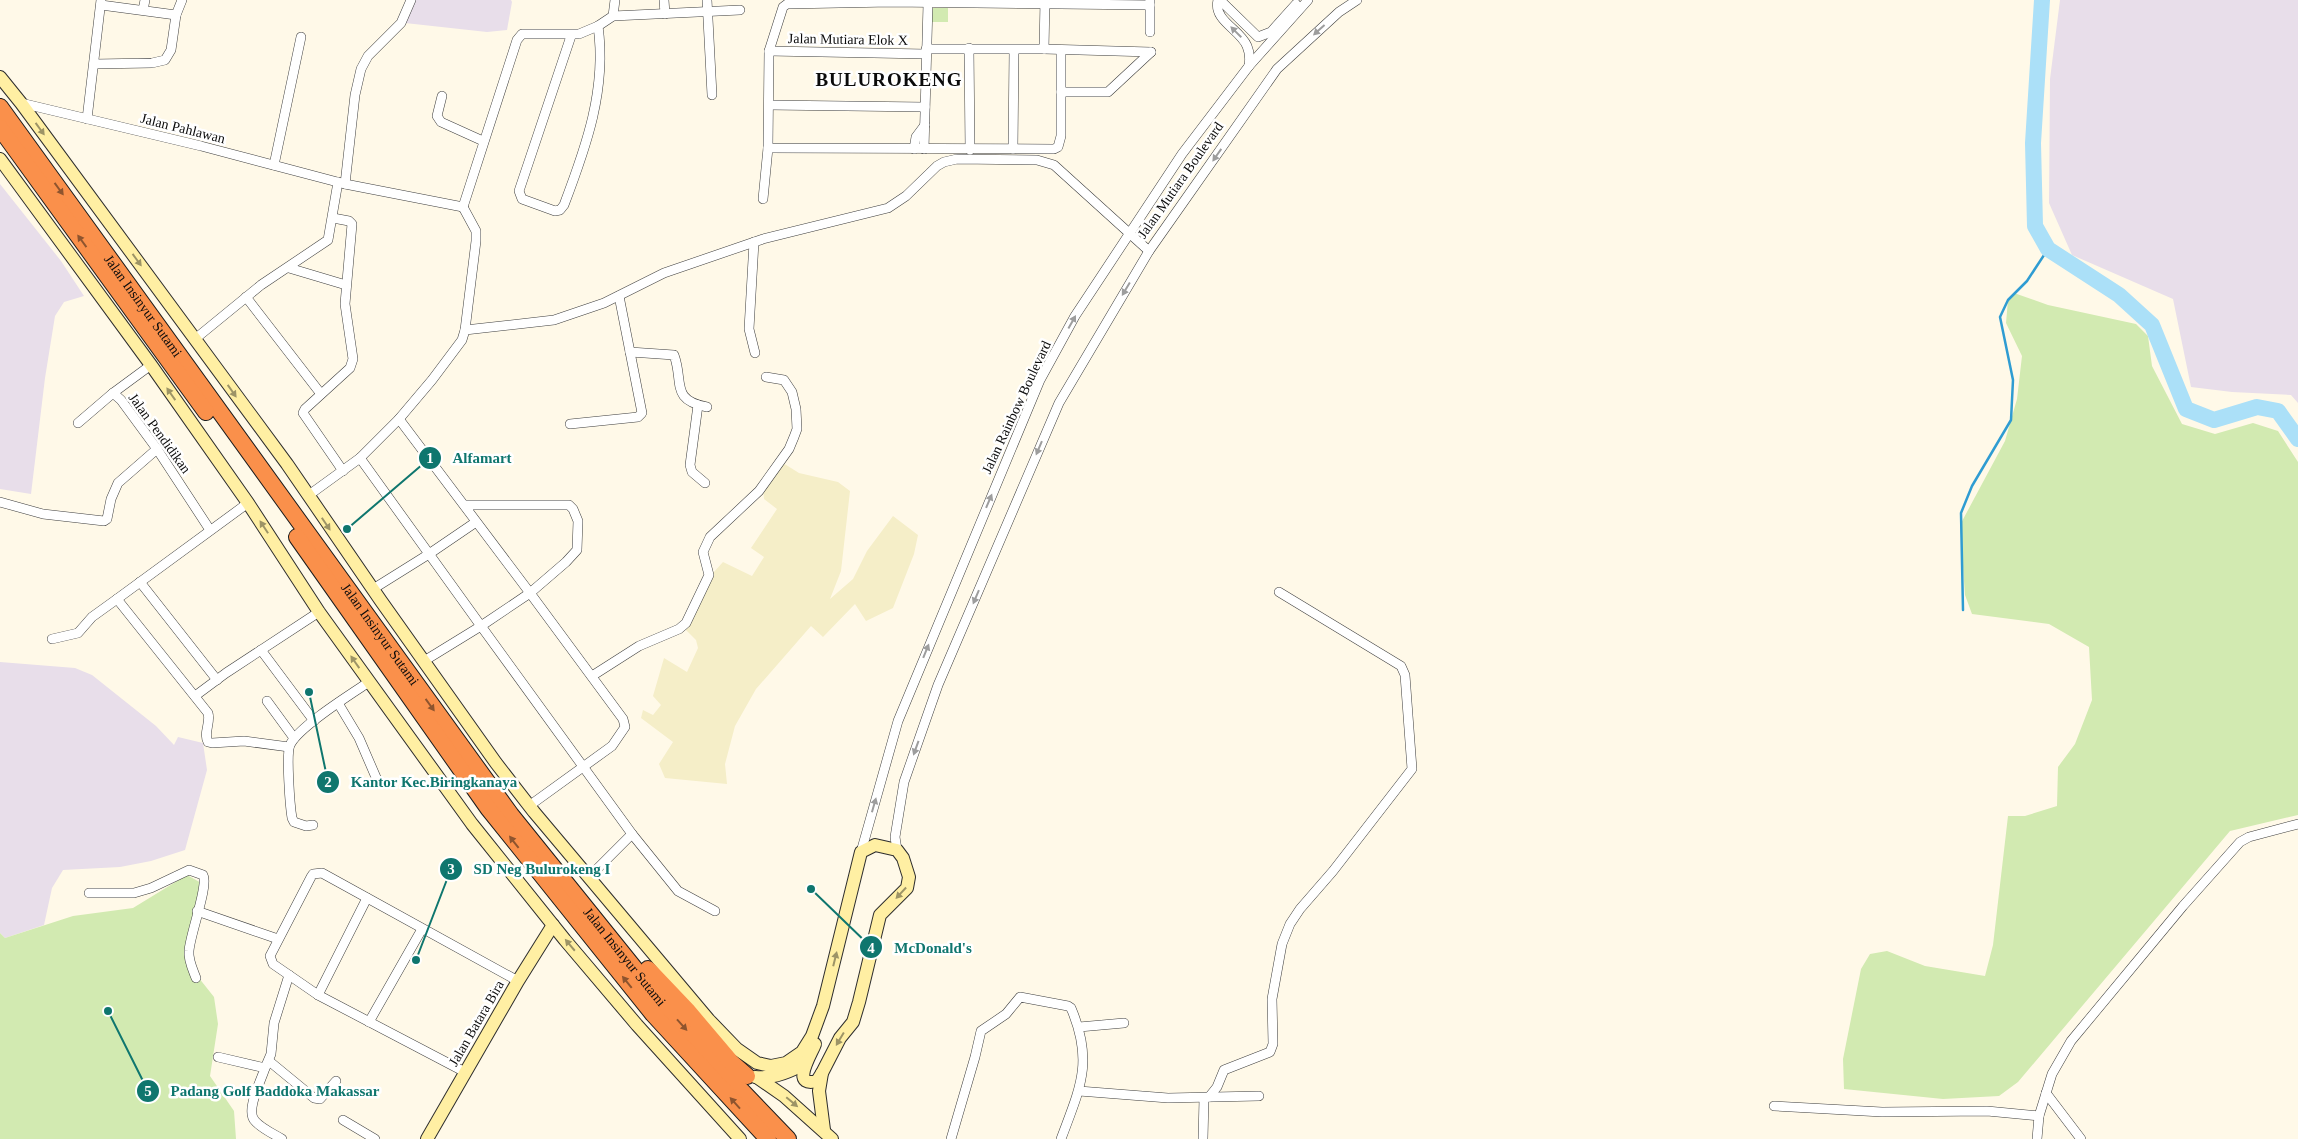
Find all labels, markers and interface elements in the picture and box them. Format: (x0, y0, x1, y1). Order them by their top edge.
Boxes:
one-way arrow (1314, 24, 1326, 36)
one-way arrow (1230, 26, 1242, 38)
street label: Jalan Mutiara Elok X (788, 31, 908, 48)
district label: BULUROKENG (815, 69, 963, 90)
street label: Jalan Pahlawan (139, 111, 227, 146)
street label: Jalan Mutiara Boulevard (1135, 119, 1226, 241)
one-way arrow (35, 122, 46, 135)
one-way arrow (1212, 148, 1222, 162)
one-way arrow (54, 182, 65, 195)
one-way arrow (76, 235, 87, 248)
street label: Jalan Insinyur Sutami (101, 252, 185, 360)
one-way arrow (132, 253, 142, 267)
one-way arrow (1121, 283, 1130, 296)
one-way arrow (1068, 315, 1076, 329)
street label: Jalan Rainbow Boulevard (979, 338, 1054, 476)
one-way arrow (227, 384, 237, 398)
one-way arrow (166, 387, 176, 401)
street label: Jalan Pendidikan (126, 390, 194, 476)
one-way arrow (1035, 441, 1043, 455)
callout: Alfamart (417, 443, 521, 473)
text: 1 (426, 450, 434, 466)
text: Alfamart (452, 450, 512, 466)
one-way arrow (985, 493, 993, 508)
one-way arrow (321, 517, 331, 530)
one-way arrow (259, 521, 269, 534)
street label: Jalan Insinyur Sutami (338, 580, 422, 688)
one-way arrow (971, 590, 979, 604)
one-way arrow (923, 644, 931, 658)
one-way arrow (350, 656, 360, 669)
one-way arrow (425, 698, 435, 711)
one-way arrow (912, 741, 919, 756)
callout: Kantor Kec.Biringkanaya (316, 767, 527, 797)
text: 2 (324, 774, 332, 790)
text: Kantor Kec.Biringkanaya (351, 774, 518, 790)
one-way arrow (871, 797, 879, 812)
one-way arrow (509, 835, 520, 848)
callout: SD Neg Bulurokeng I (438, 854, 620, 884)
text: 3 (447, 861, 455, 877)
text: SD Neg Bulurokeng I (474, 861, 611, 877)
one-way arrow (895, 887, 907, 899)
street label: Jalan Insinyur Sutami (581, 905, 669, 1009)
callout: McDonald's (859, 932, 981, 962)
one-way arrow (564, 938, 575, 951)
text: 4 (867, 940, 875, 956)
text: McDonald's (894, 940, 972, 956)
one-way arrow (831, 951, 839, 966)
one-way arrow (621, 976, 632, 989)
street label: Jalan Batara Bira (446, 977, 507, 1069)
one-way arrow (676, 1018, 687, 1031)
one-way arrow (836, 1033, 845, 1046)
callout: Padang Golf Baddoka Makassar (135, 1076, 389, 1106)
text: 5 (144, 1083, 152, 1099)
text: Padang Golf Baddoka Makassar (171, 1083, 380, 1099)
one-way arrow (785, 1097, 798, 1108)
one-way arrow (729, 1098, 741, 1110)

